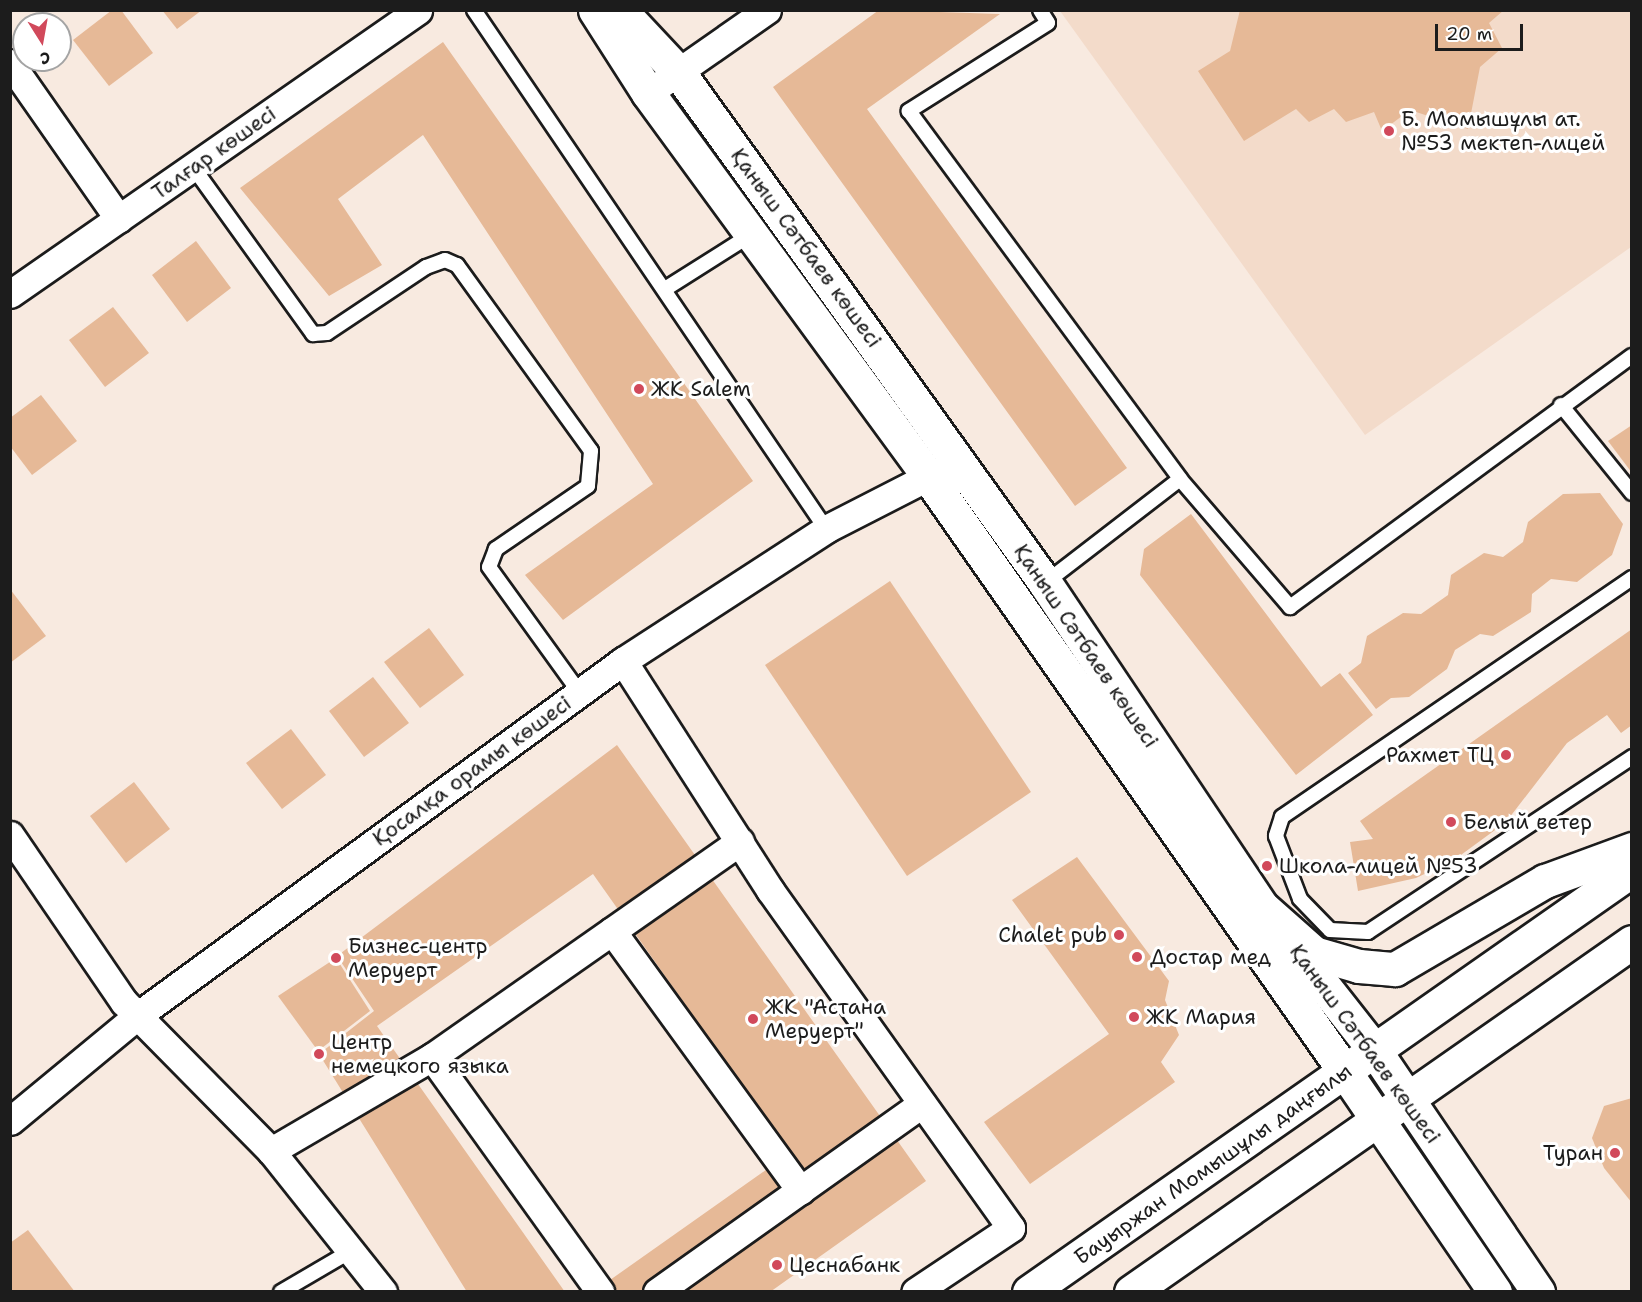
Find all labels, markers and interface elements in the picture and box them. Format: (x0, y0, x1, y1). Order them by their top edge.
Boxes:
north arrow (12, 12, 72, 72)
scale bar (1438, 12, 1526, 50)
text: 20 m (1446, 22, 1492, 46)
text: С (38, 47, 52, 69)
street label: Талғар көшесі (147, 101, 281, 205)
place label: Б. Момышұлы ат. №53 мектеп-лицей (1401, 106, 1605, 156)
marker: Б. Момышұлы ат. №53 мектеп-лицей (1382, 124, 1396, 138)
street label: Қаныш Сәтбаев көшесі (725, 143, 887, 353)
place label: ЖК Salem (651, 376, 751, 402)
marker: ЖК Salem (632, 382, 646, 396)
street label: Қаныш Сәтбаев көшесі (1008, 539, 1164, 753)
street label: Қосалқа орамы көшесі (368, 690, 576, 852)
place label: Рахмет ТЦ (1386, 742, 1494, 768)
marker: Рахмет ТЦ (1499, 748, 1513, 762)
place label: Белый ветер (1463, 809, 1592, 835)
marker: Белый ветер (1444, 815, 1458, 829)
place label: Школа-лицей №53 (1279, 853, 1478, 879)
marker: Школа-лицей №53 (1260, 859, 1274, 873)
place label: Chalet pub (998, 922, 1107, 948)
marker: Chalet pub (1112, 928, 1126, 942)
place label: Бизнес-центр Меруерт (348, 933, 488, 983)
street label: Қаныш Сәтбаев көшесі (1284, 939, 1446, 1149)
place label: Достар мед (1150, 944, 1271, 970)
marker: Достар мед (1128, 948, 1146, 966)
marker: Бизнес-центр Меруерт (329, 951, 343, 965)
place label: ЖК "Астана Меруерт" (765, 994, 886, 1044)
place label: ЖК Мария (1146, 1004, 1256, 1030)
marker: ЖК Мария (1127, 1010, 1141, 1024)
marker: ЖК "Астана Меруерт" (746, 1012, 760, 1026)
place label: Центр немецкого языка (331, 1029, 509, 1079)
marker: Центр немецкого языка (312, 1047, 326, 1061)
street label: Бауыржан Момышұлы даңғылы (1069, 1058, 1357, 1270)
place label: Туран (1543, 1140, 1603, 1166)
marker: Туран (1608, 1146, 1622, 1160)
place label: Цеснабанк (789, 1252, 900, 1278)
marker: Цеснабанк (770, 1258, 784, 1272)

